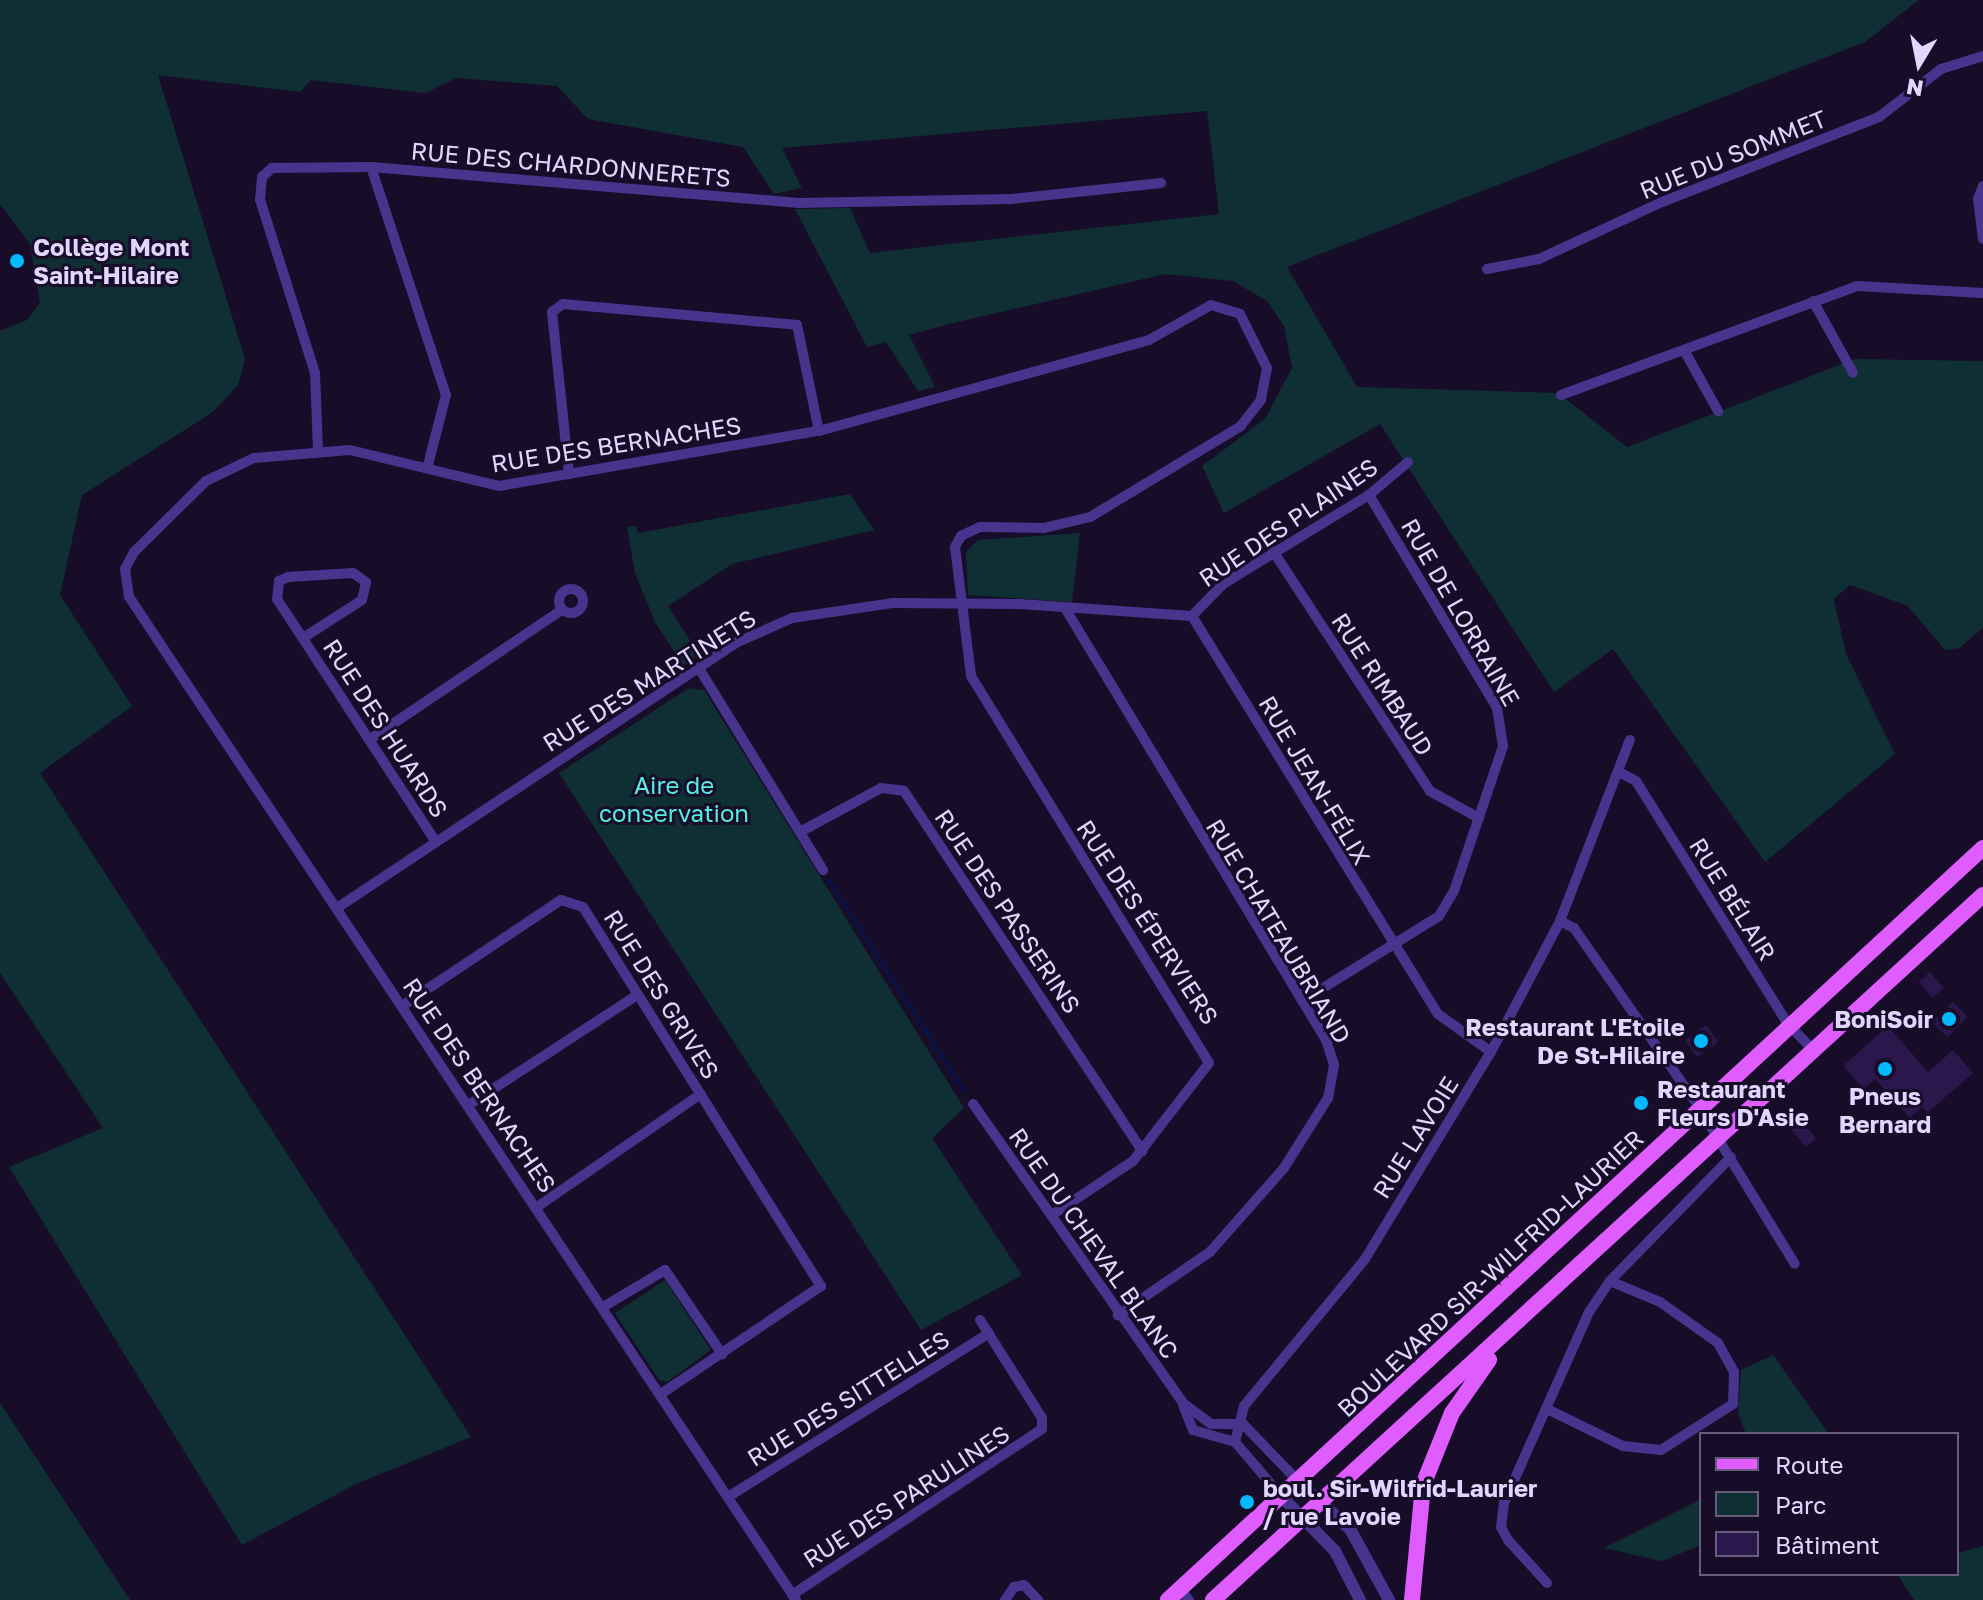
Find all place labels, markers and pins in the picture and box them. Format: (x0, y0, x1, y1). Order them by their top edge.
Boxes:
place label: Collège Mont Saint-Hilaire (33, 233, 189, 289)
marker: Collège Mont Saint-Hilaire (8, 252, 26, 270)
place label: BoniSoir (1834, 1005, 1933, 1033)
marker: BoniSoir (1940, 1010, 1958, 1028)
place label: Restaurant L'Etoile De St-Hilaire (1465, 1013, 1685, 1069)
marker: Restaurant L'Etoile De St-Hilaire (1692, 1032, 1710, 1050)
marker: Pneus Bernard (1876, 1060, 1894, 1078)
place label: Restaurant Fleurs D'Asie (1657, 1075, 1809, 1131)
place label: Pneus Bernard (1839, 1082, 1931, 1138)
marker: Restaurant Fleurs D'Asie (1632, 1094, 1650, 1112)
place label: boul. Sir-Wilfrid-Laurier / rue Lavoie (1263, 1474, 1537, 1530)
marker: boul. Sir-Wilfrid-Laurier / rue Lavoie (1238, 1493, 1256, 1511)

